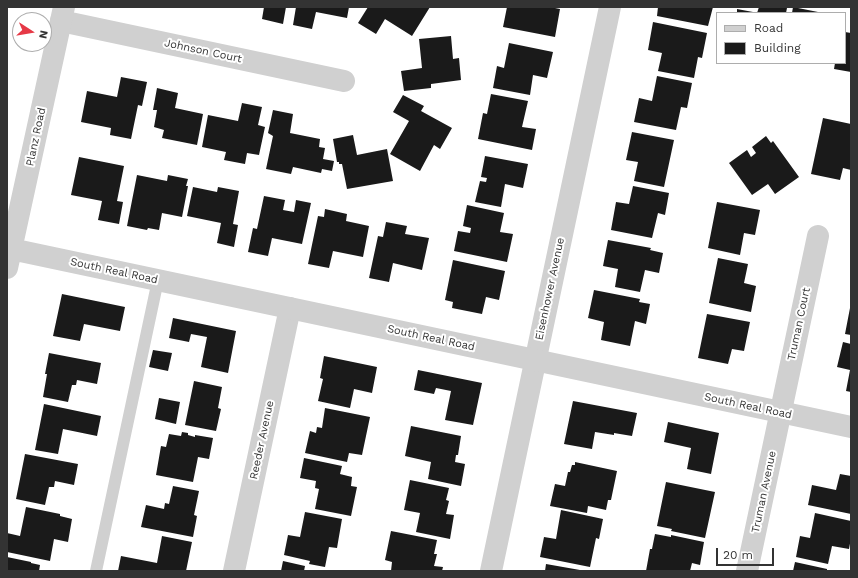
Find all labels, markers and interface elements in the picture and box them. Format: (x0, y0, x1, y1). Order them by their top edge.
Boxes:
north arrow (12, 12, 52, 52)
legend (716, 12, 846, 64)
text: Road (754, 21, 783, 35)
text: N (36, 29, 50, 40)
street label: Johnson Court (163, 36, 243, 66)
text: Building (754, 41, 801, 55)
street label: Planz Road (23, 106, 49, 168)
street label: Eisenhower Avenue (533, 236, 567, 342)
street label: South Real Road (69, 255, 159, 287)
street label: Truman Court (785, 286, 813, 362)
street label: South Real Road (386, 322, 476, 354)
street label: South Real Road (703, 390, 793, 422)
street label: Reeder Avenue (247, 399, 277, 481)
street label: Truman Avenue (749, 450, 779, 534)
scale bar (718, 540, 776, 566)
text: 20 m (723, 548, 753, 562)

